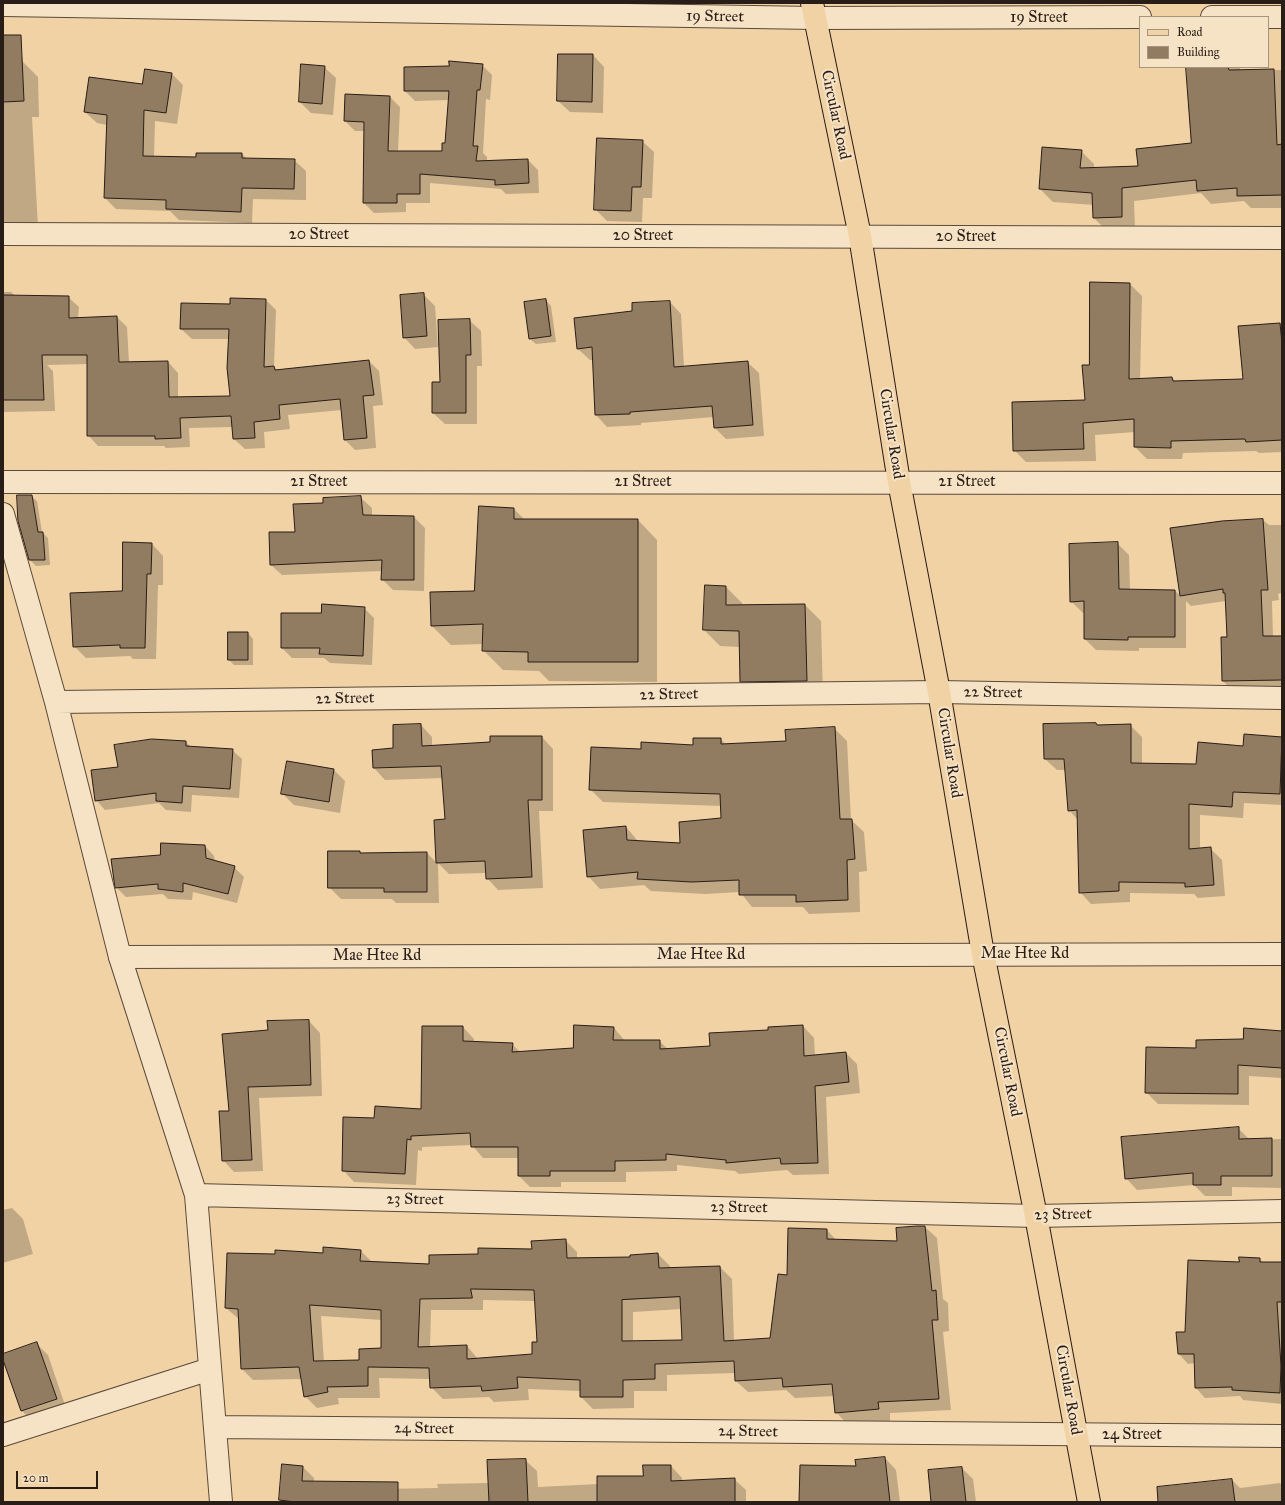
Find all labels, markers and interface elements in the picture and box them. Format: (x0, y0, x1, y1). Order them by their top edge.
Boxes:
street label: 19 Street (686, 7, 744, 27)
street label: 19 Street (1010, 8, 1068, 28)
legend (1139, 16, 1269, 68)
text: Road (1177, 25, 1203, 39)
text: Building (1177, 45, 1219, 59)
street label: Circular Road (816, 68, 854, 162)
street label: 20 Street (289, 225, 349, 245)
street label: 20 Street (613, 226, 673, 246)
street label: 20 Street (936, 227, 996, 247)
street label: Circular Road (874, 387, 908, 481)
street label: 21 Street (290, 472, 348, 492)
street label: 21 Street (614, 472, 672, 492)
street label: 21 Street (938, 472, 996, 492)
street label: 22 Street (963, 683, 1023, 703)
street label: 22 Street (639, 685, 699, 705)
street label: 22 Street (315, 689, 375, 709)
street label: Circular Road (932, 706, 966, 800)
street label: Mae Htee Rd (981, 944, 1069, 964)
street label: Mae Htee Rd (657, 945, 745, 965)
street label: Mae Htee Rd (333, 946, 421, 966)
street label: Circular Road (989, 1025, 1025, 1119)
street label: 23 Street (386, 1190, 444, 1210)
street label: 23 Street (710, 1198, 768, 1218)
street label: 23 Street (1034, 1205, 1092, 1225)
street label: Circular Road (1051, 1343, 1085, 1437)
street label: 24 Street (394, 1419, 454, 1439)
street label: 24 Street (718, 1422, 778, 1442)
street label: 24 Street (1102, 1425, 1162, 1445)
scale bar (18, 1463, 100, 1489)
text: 20 m (23, 1471, 49, 1485)

